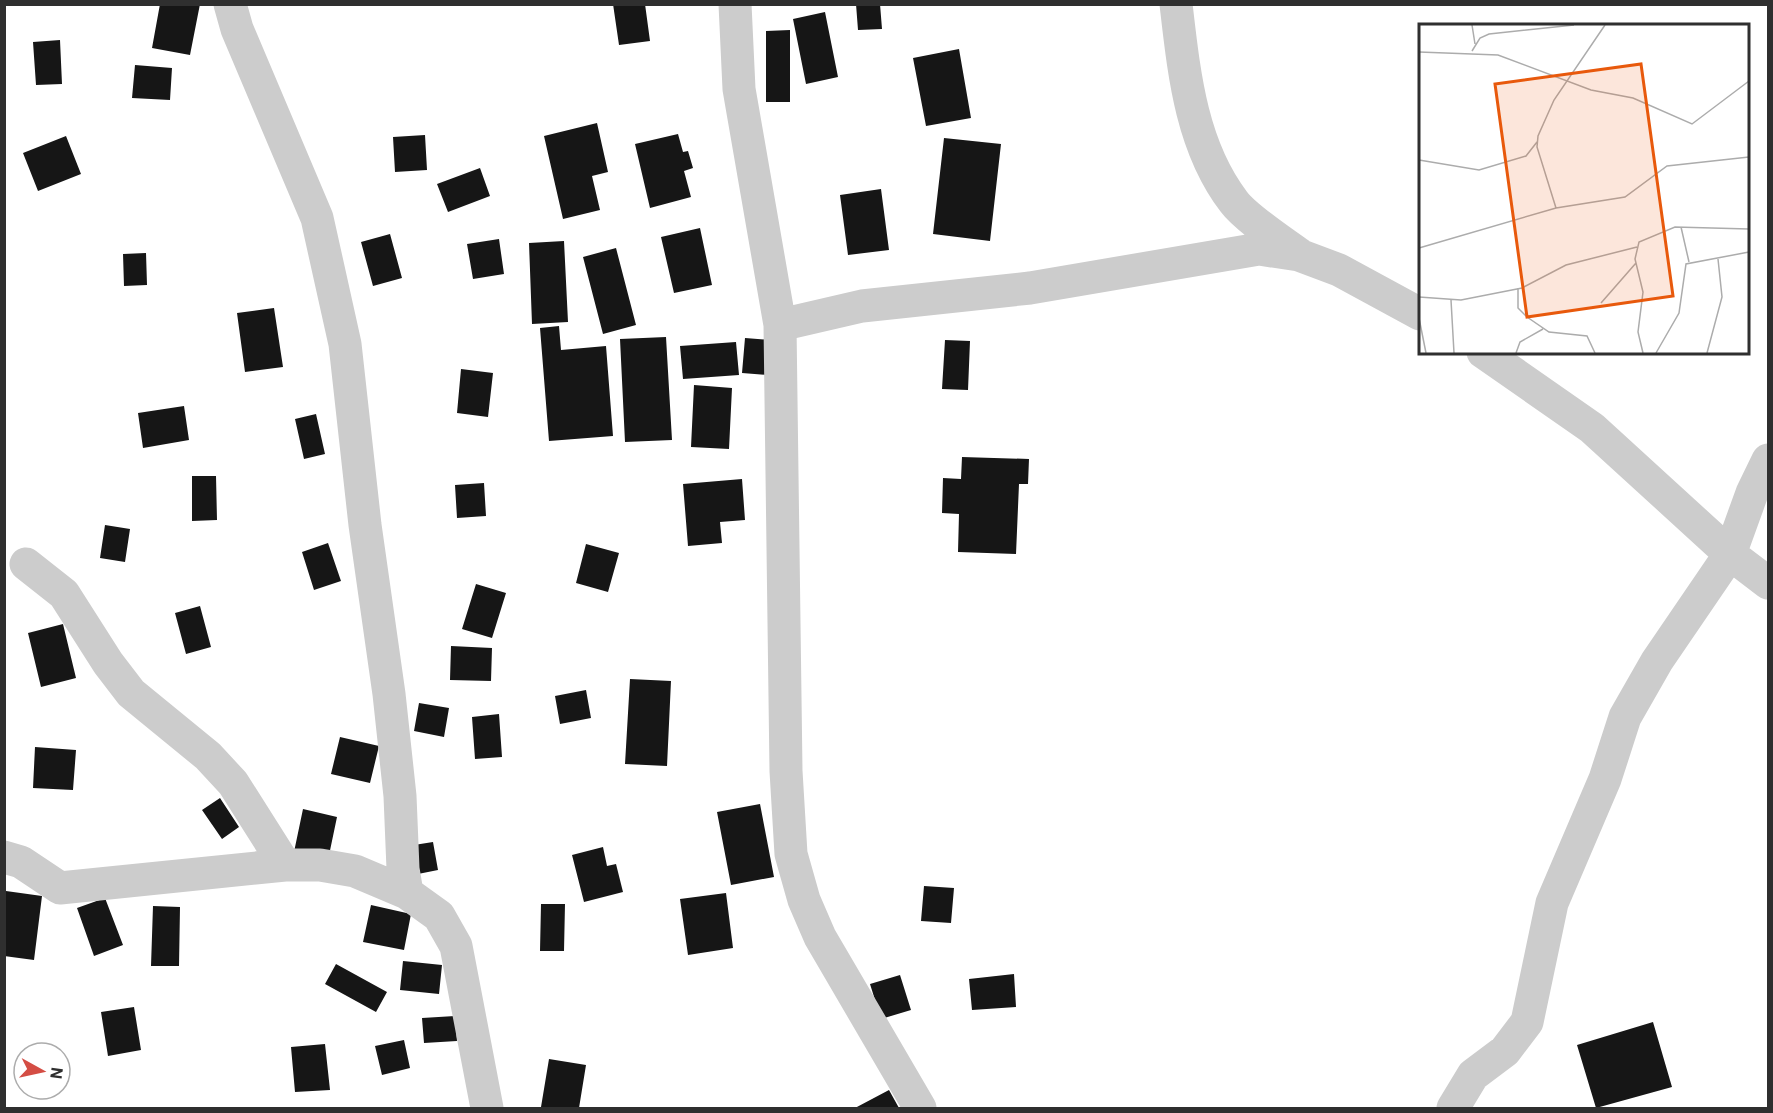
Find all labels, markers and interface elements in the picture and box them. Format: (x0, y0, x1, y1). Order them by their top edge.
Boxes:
inset map (1419, 24, 1749, 354)
north arrow (12, 1041, 72, 1101)
text: N (46, 1066, 67, 1080)

